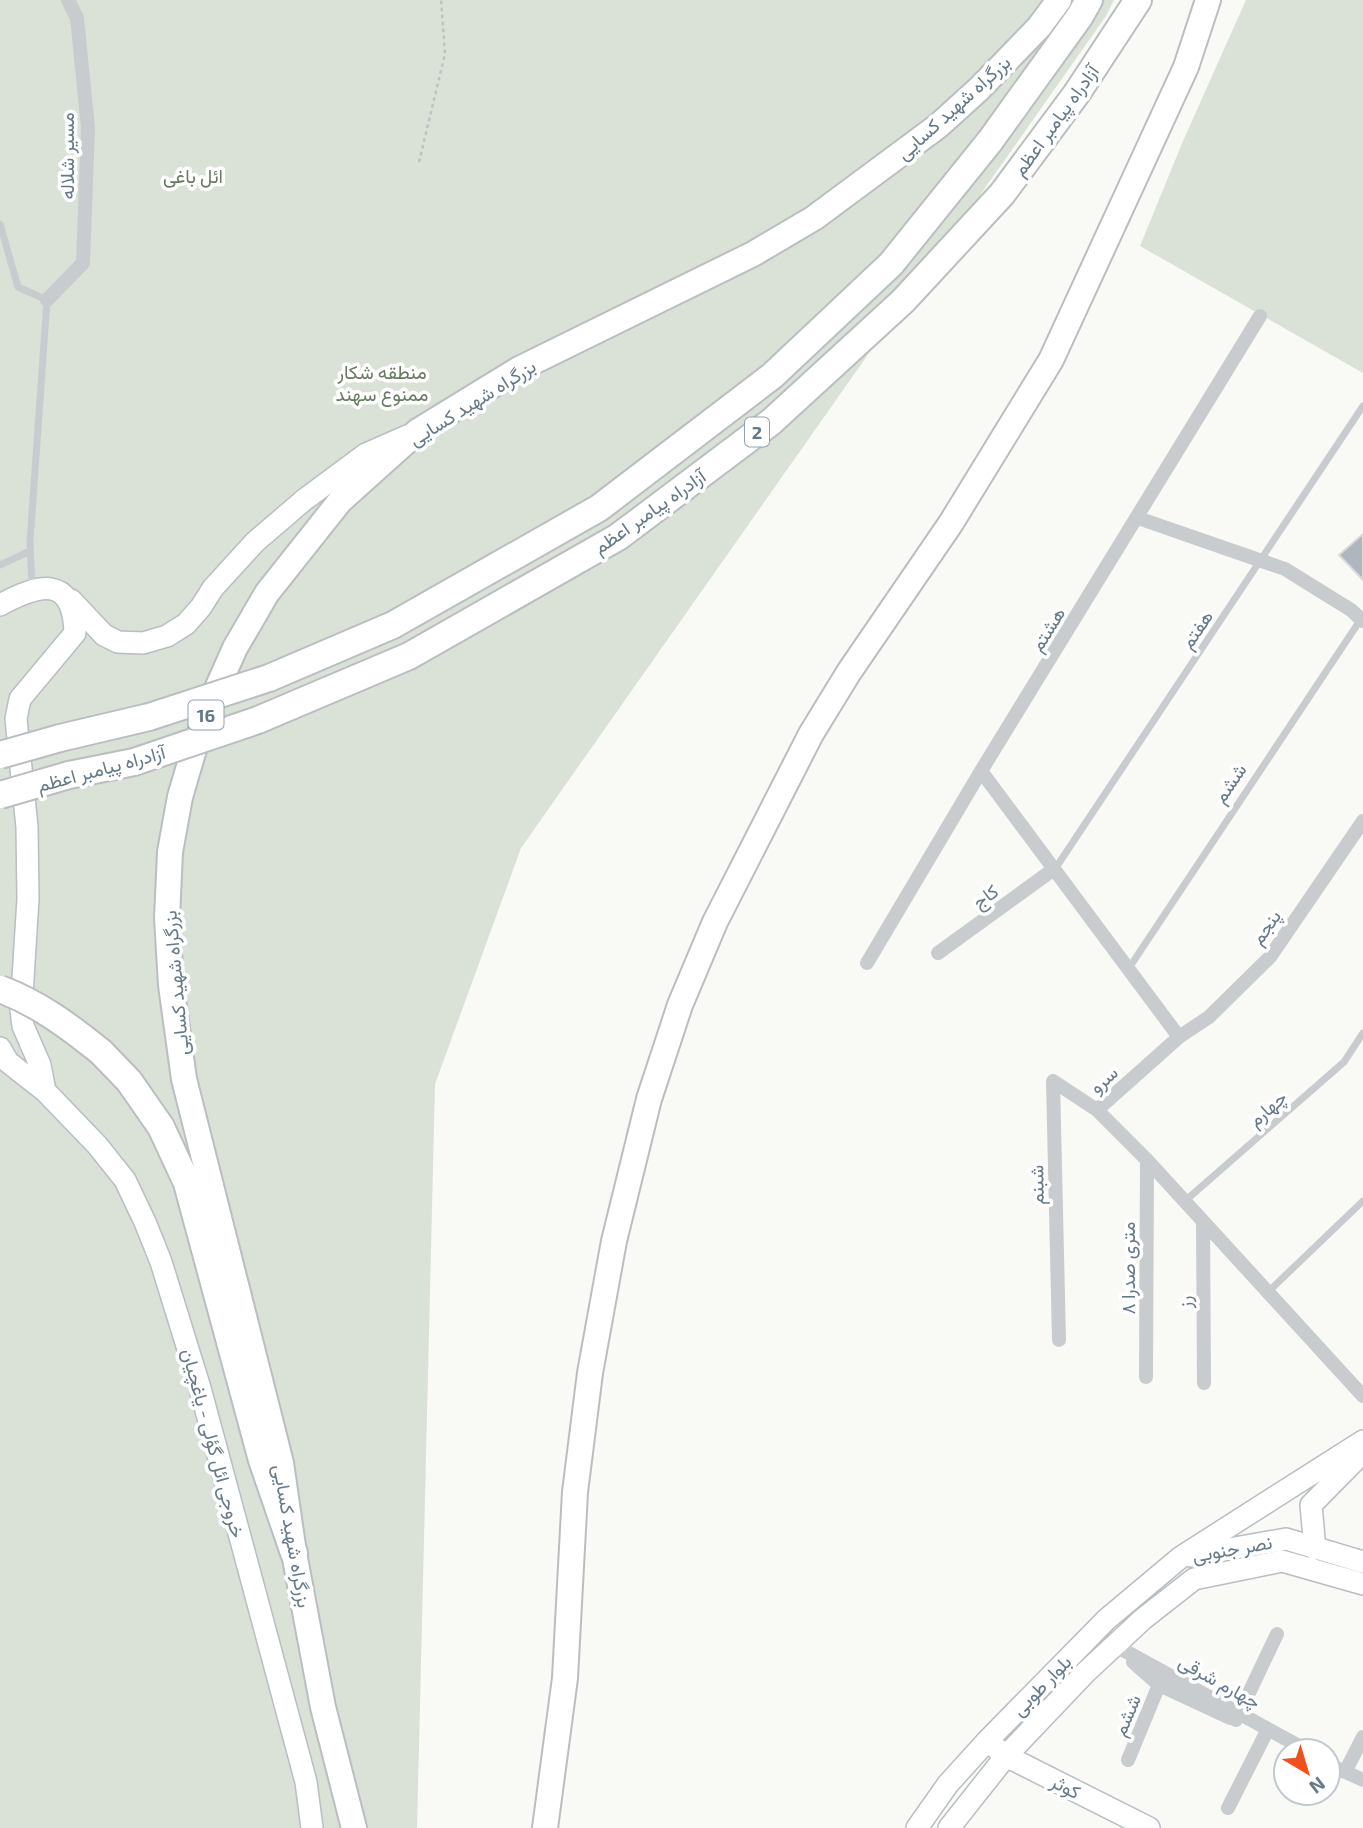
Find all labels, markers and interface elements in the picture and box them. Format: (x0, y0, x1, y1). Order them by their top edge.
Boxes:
street label: بزرگراه شهید کسایی (891, 50, 1015, 165)
street label: آزادراه پیامبر اعظم (1007, 59, 1106, 182)
street label: مسیر شلاله (55, 112, 79, 200)
park label: ائل باغی (163, 164, 223, 188)
street label: بزرگراه شهید کسایی (404, 354, 540, 451)
park label: منطقه شکار ممنوع سهند (336, 360, 428, 407)
road number: 2 (745, 418, 769, 446)
street label: آزادراه پیامبر اعظم (588, 463, 713, 561)
street label: هشتم (1025, 603, 1071, 657)
street label: هفتم (1175, 605, 1219, 654)
road number: 16 (188, 700, 224, 730)
street label: آزادراه پیامبر اعظم (34, 739, 170, 799)
street label: ششم (1207, 759, 1252, 808)
street label: کاج (968, 879, 1004, 915)
street label: پنجم (1245, 905, 1288, 951)
street label: بزرگراه شهید کسایی (157, 910, 194, 1056)
street label: سرو (1084, 1060, 1123, 1098)
street label: چهارم (1243, 1085, 1293, 1133)
street label: شبنم (1024, 1165, 1050, 1205)
street label: ۸ متری صدرا (1116, 1222, 1140, 1314)
street label: رز (1172, 1295, 1197, 1310)
street label: خروجی ائل گؤلی - یاغچیان (175, 1346, 250, 1541)
street label: بزرگراه شهید کسایی (268, 1462, 317, 1610)
street label: نصر جنوبی (1190, 1530, 1274, 1567)
street label: چهارم شرقی (1174, 1649, 1265, 1715)
street label: بلوار طوبی (1006, 1650, 1076, 1721)
street label: ششم (1107, 1691, 1147, 1740)
north arrow (1272, 1737, 1342, 1807)
street label: کوثر (1046, 1768, 1085, 1804)
text: N (1305, 1773, 1330, 1799)

